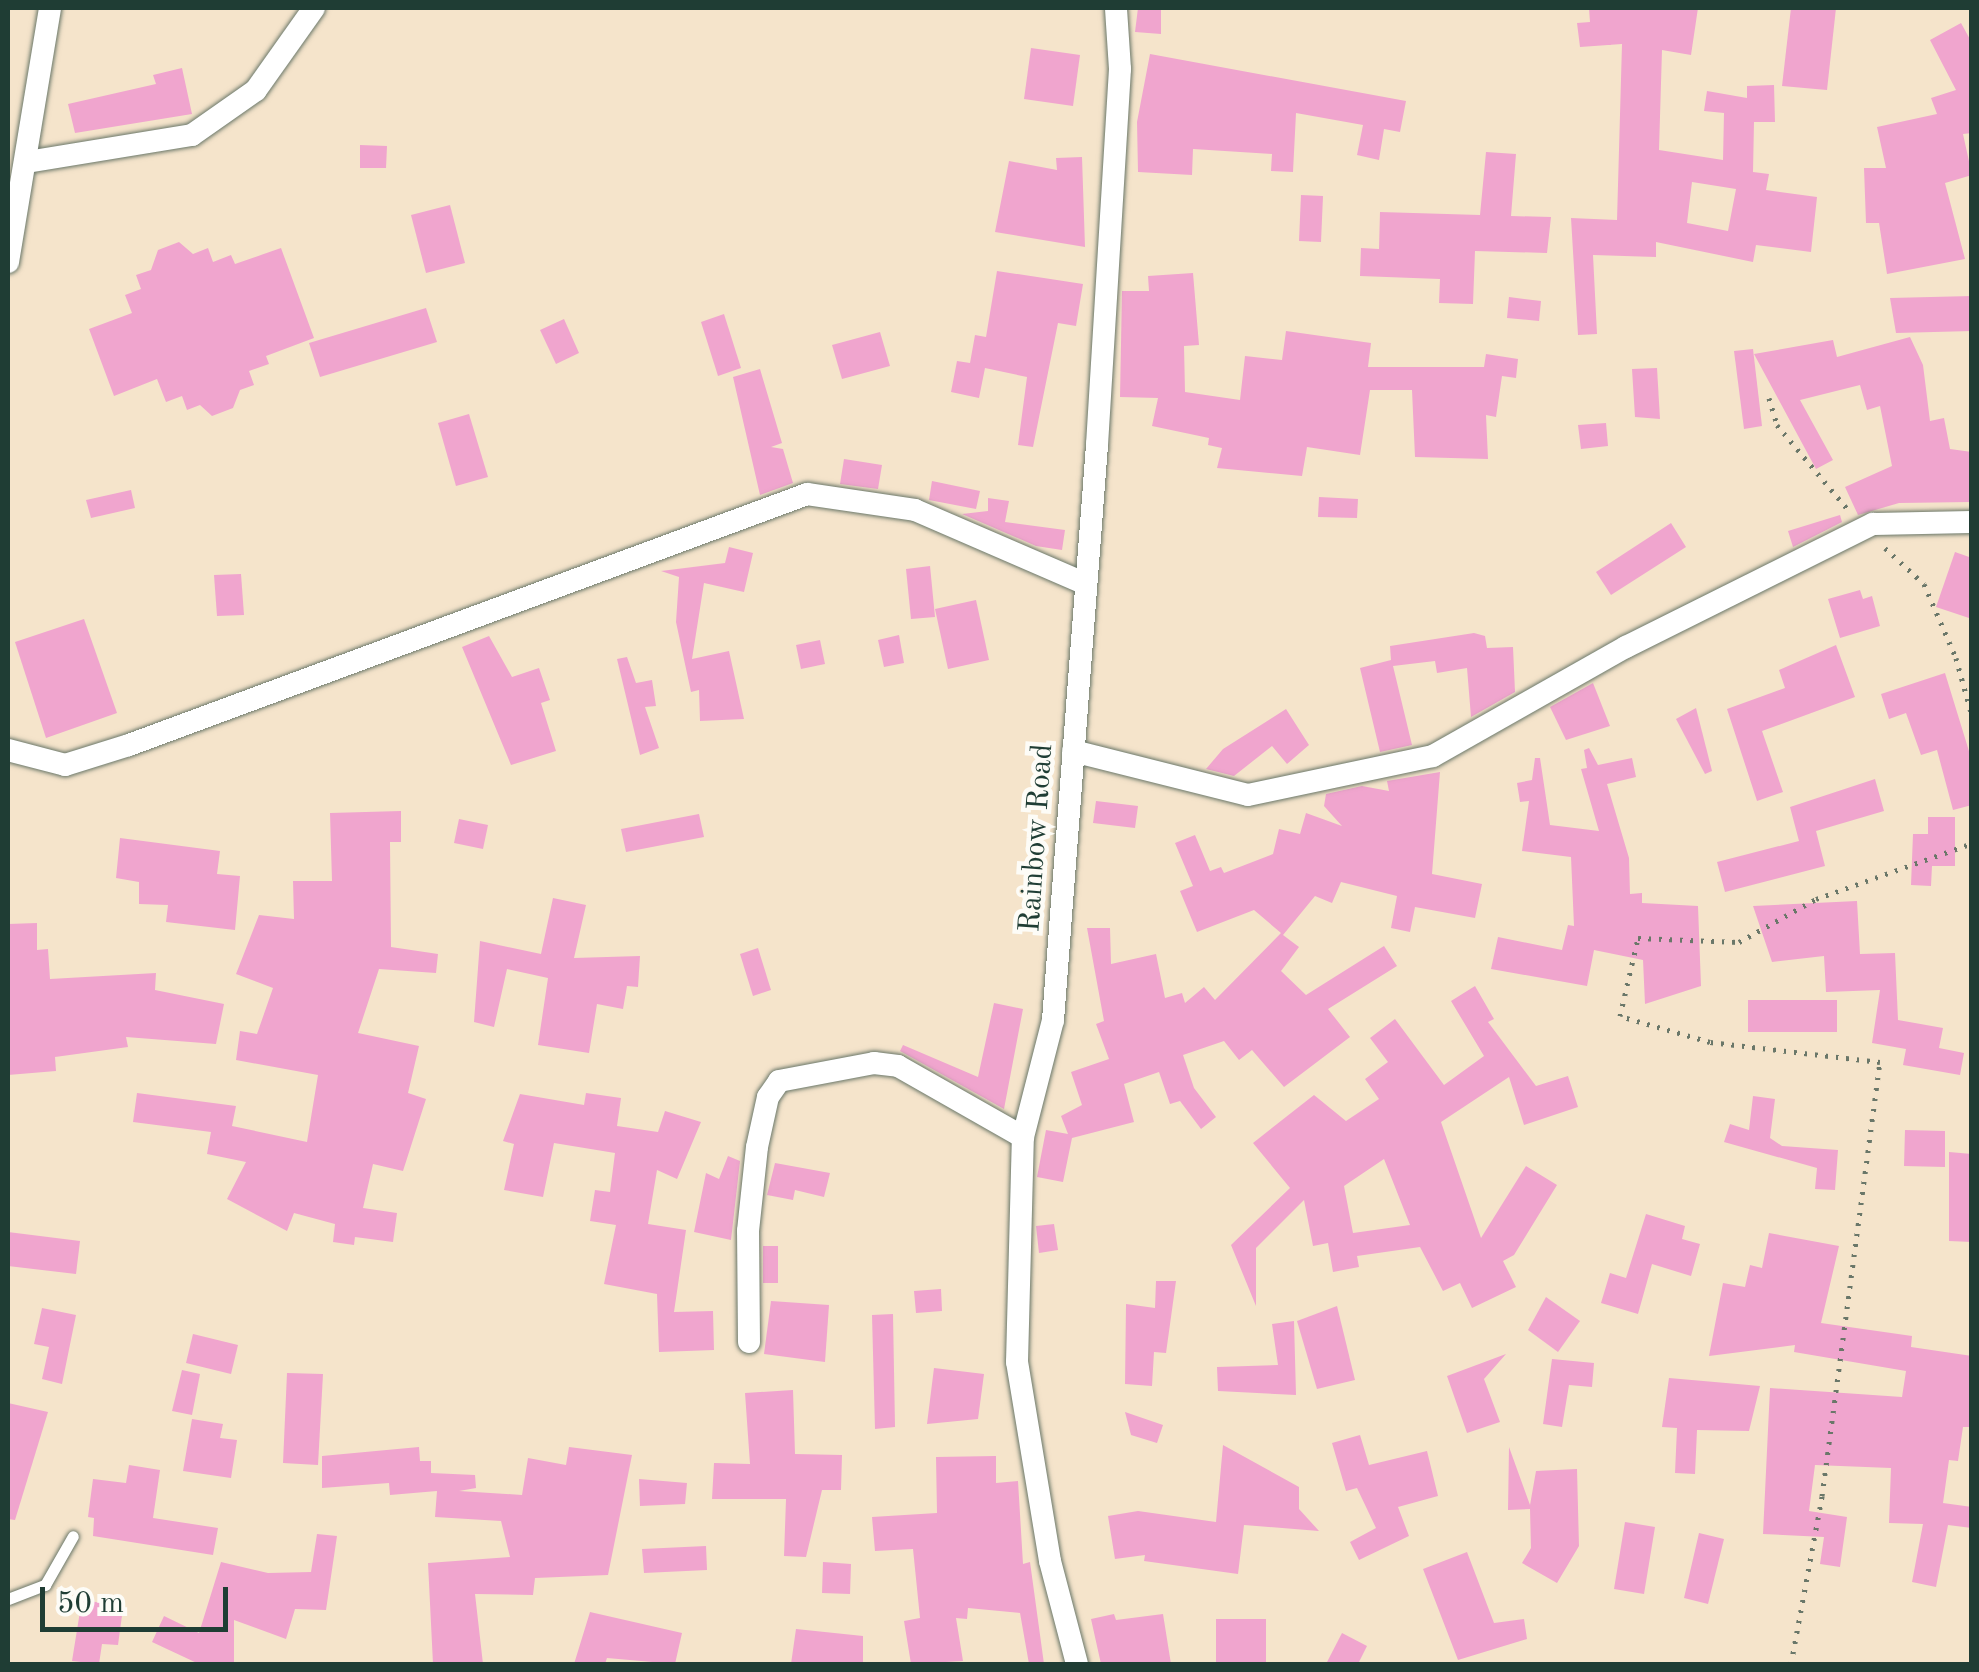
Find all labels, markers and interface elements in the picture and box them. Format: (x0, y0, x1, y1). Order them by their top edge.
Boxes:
street label: Rainbow Road (1012, 743, 1062, 933)
scale bar (45, 1567, 232, 1629)
text: 50 m (57, 1589, 124, 1619)

